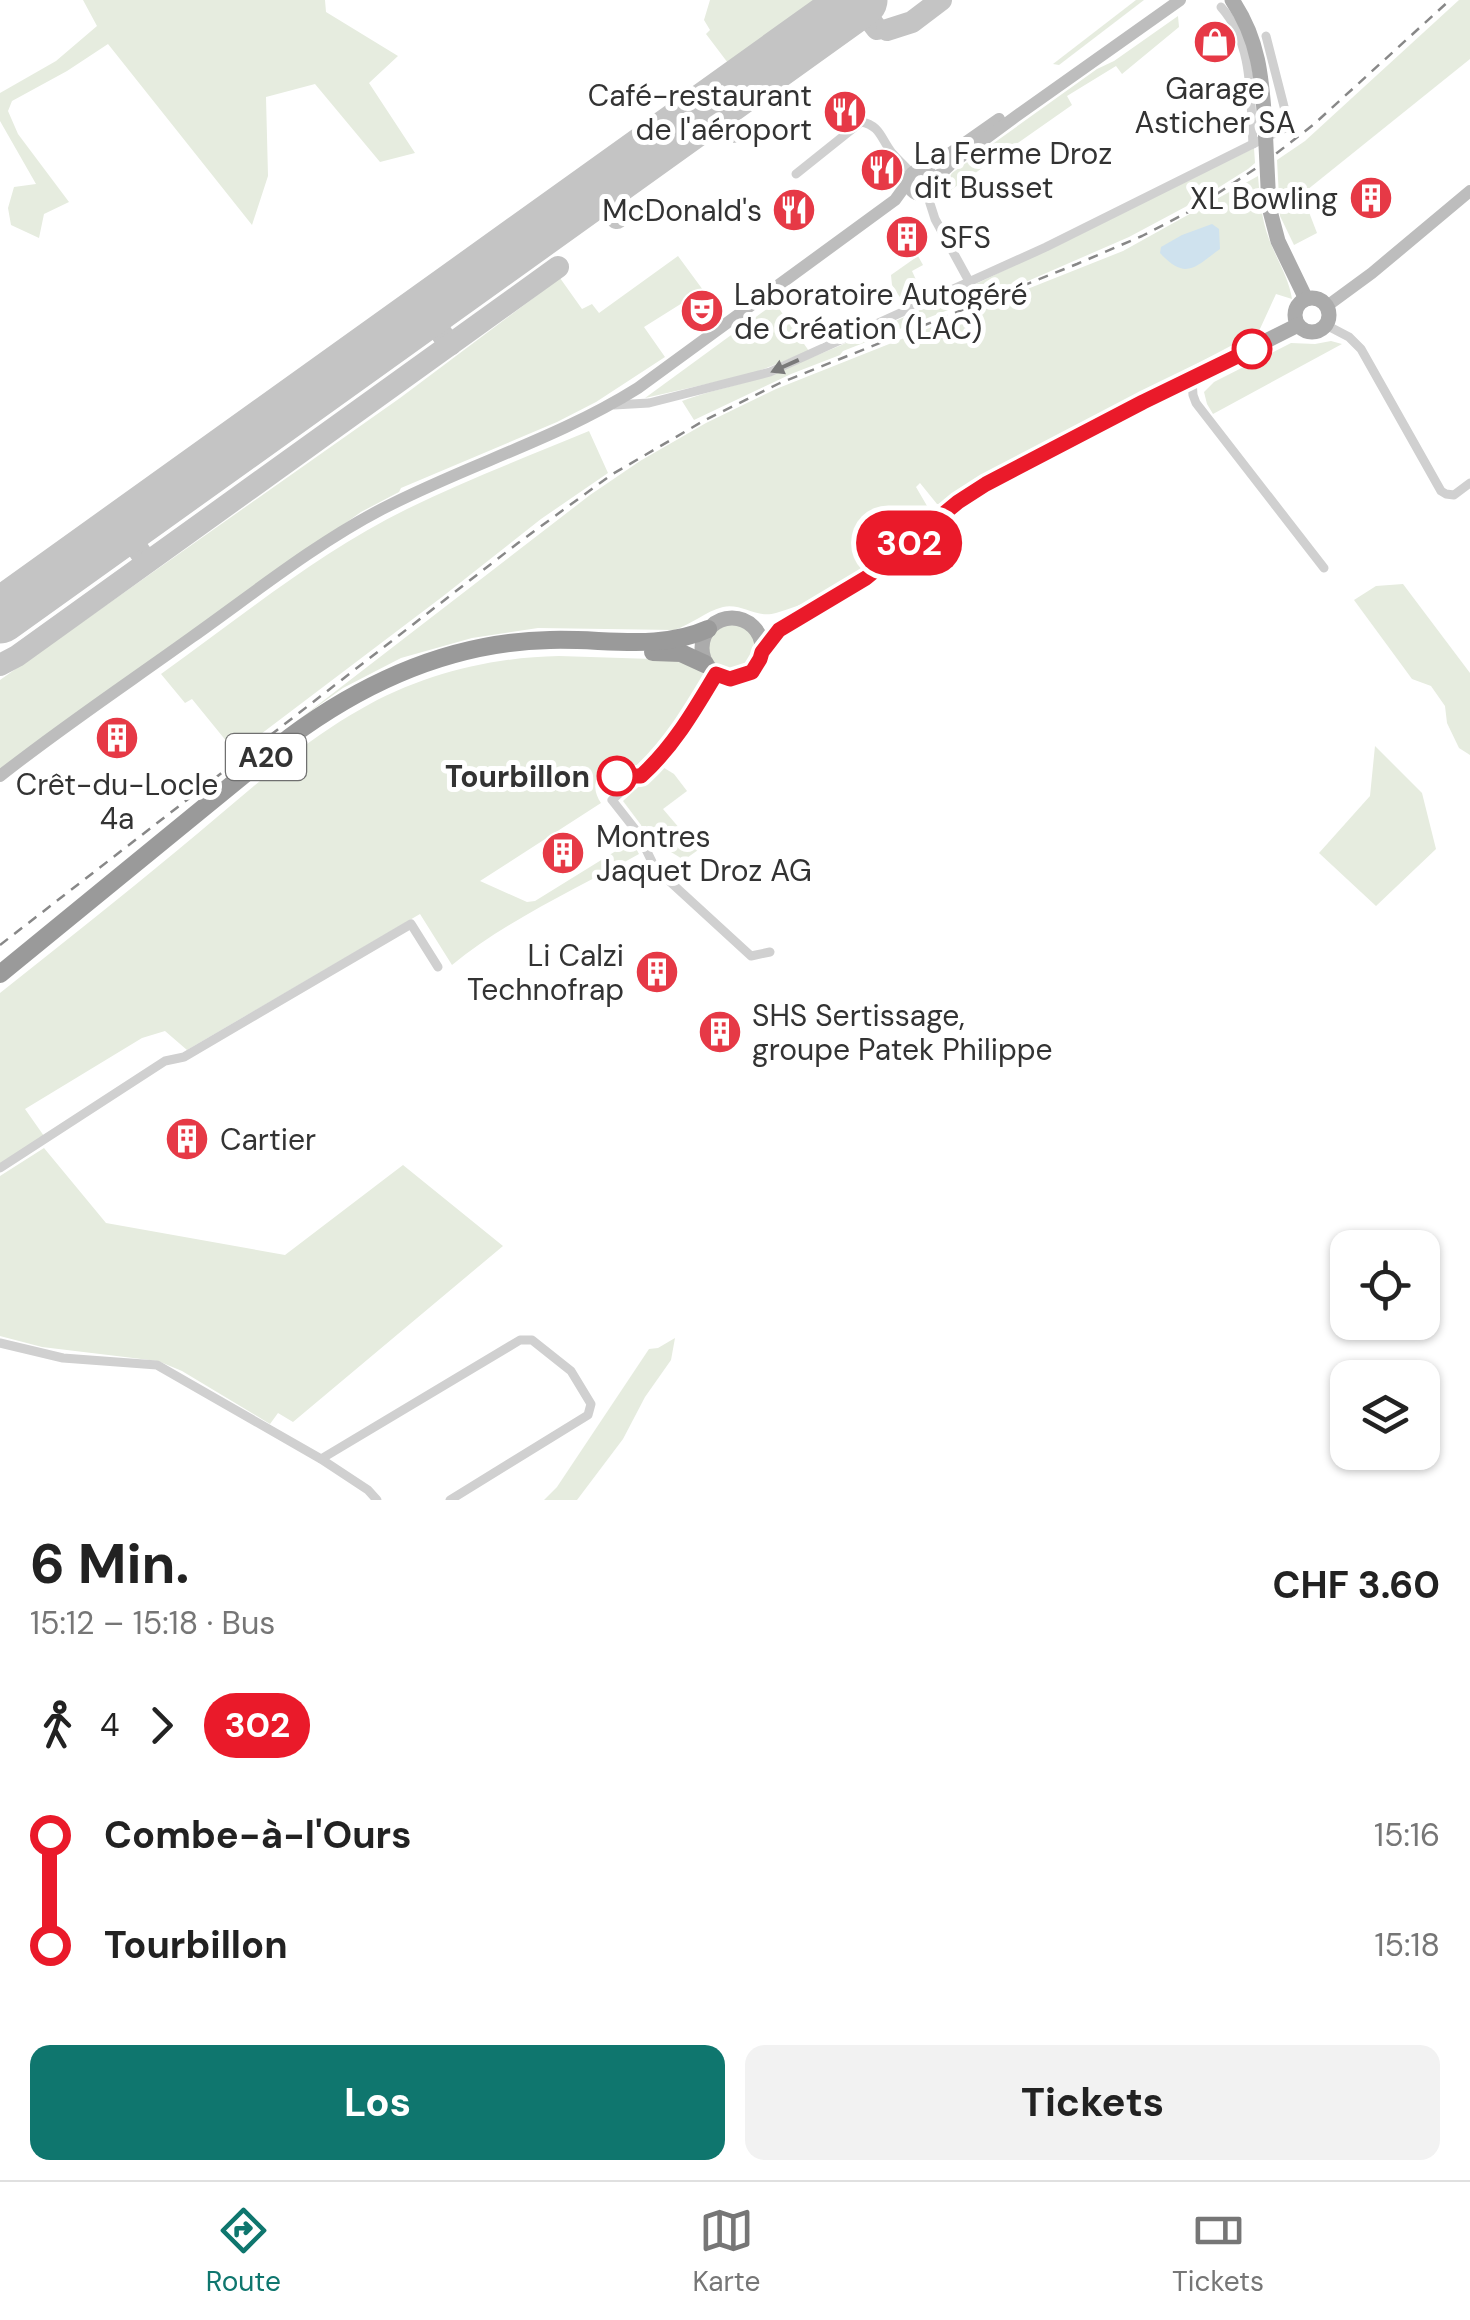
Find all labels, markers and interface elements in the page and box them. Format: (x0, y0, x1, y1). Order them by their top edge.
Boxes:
shop icon: Garage Asticher SA (1192, 19, 1238, 65)
place label: Garage Asticher SA (1134, 69, 1296, 142)
place label: Café-restaurant de l'aéroport (588, 76, 812, 149)
restaurant icon: Café-restaurant de l'aéroport (822, 89, 868, 135)
place label: La Ferme Droz dit Busset (914, 134, 1112, 207)
restaurant icon: La Ferme Droz dit Busset (859, 147, 905, 193)
building icon: XL Bowling (1348, 175, 1394, 221)
place label: XL Bowling (1190, 179, 1338, 218)
restaurant icon: McDonald's (771, 187, 817, 233)
place label: McDonald's (602, 191, 762, 230)
building icon: SFS (884, 214, 930, 260)
place label: SFS (940, 218, 991, 257)
place label: Laboratoire Autogéré de Création (LAC) (734, 275, 1028, 348)
theatre icon: Laboratoire Autogéré de Création (LAC) (679, 288, 725, 334)
unlabelled marker (1233, 330, 1271, 368)
one-way arrow (770, 358, 800, 374)
line badge: 302 (852, 510, 966, 576)
text: 302 (876, 520, 942, 566)
building icon: Crêt-du-Locle 4a (94, 715, 140, 761)
road number: A20 (226, 734, 306, 780)
place label: Tourbillon (445, 757, 590, 796)
marker: Tourbillon (598, 757, 636, 795)
place label: Crêt-du-Locle 4a (16, 765, 218, 838)
place label: Montres Jaquet Droz AG (596, 817, 812, 890)
building icon: Montres Jaquet Droz AG (540, 830, 586, 876)
place label: Li Calzi Technofrap (467, 936, 624, 1009)
building icon: Li Calzi Technofrap (634, 949, 680, 995)
place label: SHS Sertissage, groupe Patek Philippe (752, 996, 1052, 1069)
building icon: SHS Sertissage, groupe Patek Philippe (697, 1009, 743, 1055)
building icon: Cartier (164, 1116, 210, 1162)
place label: Cartier (220, 1120, 316, 1159)
map controls (1330, 1230, 1440, 1470)
button: locate (1330, 1230, 1440, 1340)
button: layers (1330, 1360, 1440, 1470)
text: 6 Min. (30, 1528, 189, 1600)
text: CHF 3.60 (1273, 1560, 1440, 1610)
text: 15:12 – 15:18 · Bus (30, 1602, 275, 1644)
icon: walk (30, 1698, 85, 1753)
icon: forward (134, 1698, 189, 1753)
text: 302 (224, 1702, 290, 1748)
text: 4 (100, 1704, 119, 1746)
text: Combe-à-l'Ours (104, 1810, 411, 1860)
text: 15:16 (1374, 1814, 1440, 1856)
text: Tourbillon (104, 1920, 288, 1970)
text: 15:18 (1375, 1924, 1440, 1966)
button: Los (30, 2045, 725, 2160)
button: Tickets (745, 2045, 1440, 2160)
tab: Route (206, 2203, 281, 2300)
tab: Karte (693, 2203, 760, 2300)
tab: Tickets (1172, 2203, 1264, 2300)

